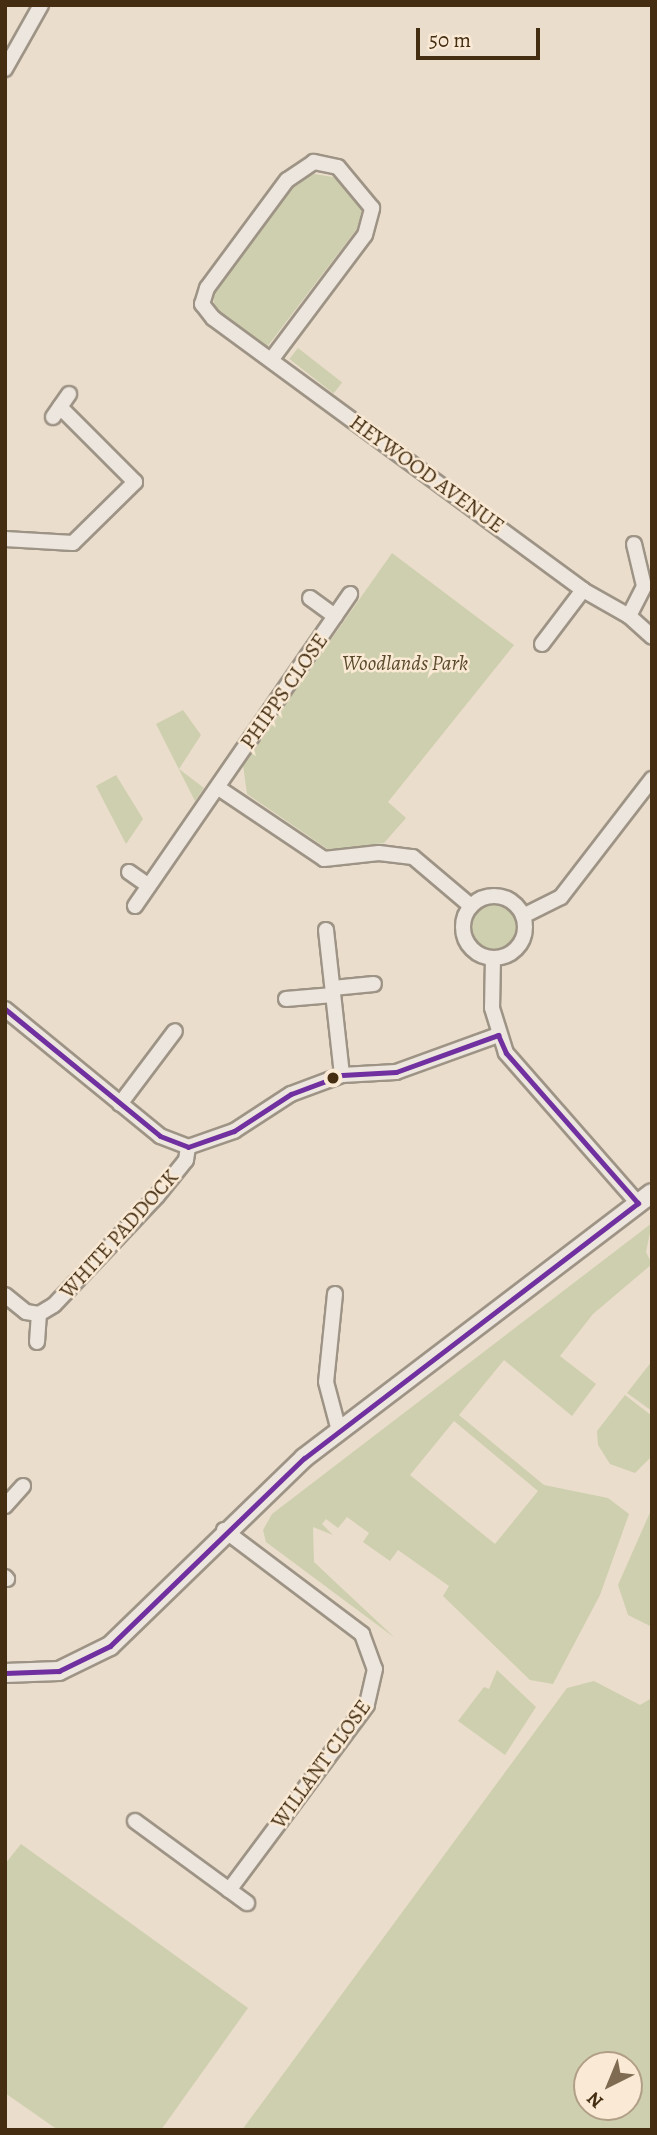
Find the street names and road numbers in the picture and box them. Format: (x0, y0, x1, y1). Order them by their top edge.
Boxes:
street label: HEYWOOD AVENUE (345, 409, 509, 539)
street label: PHIPPS CLOSE (235, 628, 333, 754)
street label: WHITE PADDOCK (55, 1165, 183, 1303)
street label: WILLANT CLOSE (266, 1695, 376, 1833)

